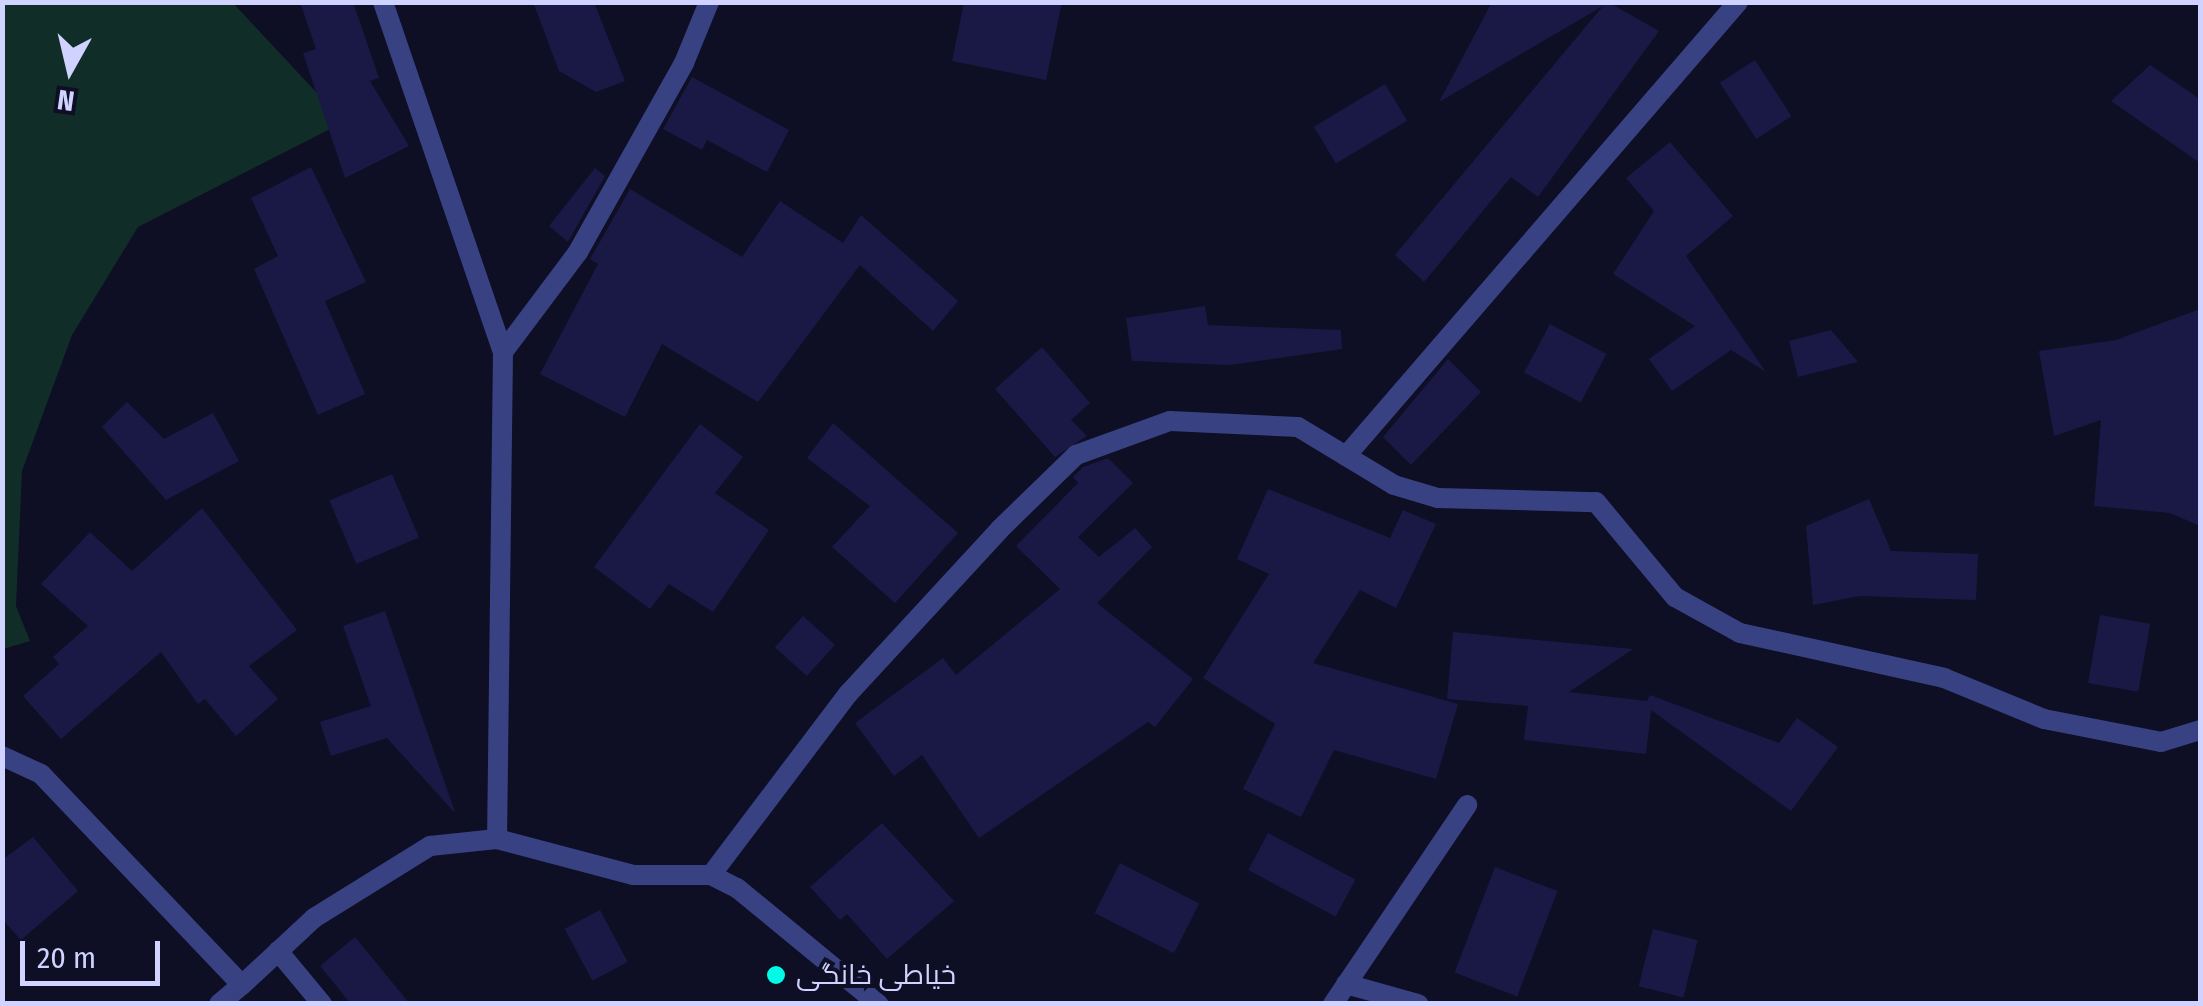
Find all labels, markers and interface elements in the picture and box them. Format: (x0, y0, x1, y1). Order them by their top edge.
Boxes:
north arrow (20, 20, 120, 120)
text: N (55, 83, 76, 118)
scale bar (25, 921, 165, 983)
text: 20 m (37, 940, 96, 976)
place label: خیاطی خانگی (796, 958, 956, 992)
marker: خیاطی خانگی (765, 964, 787, 986)

